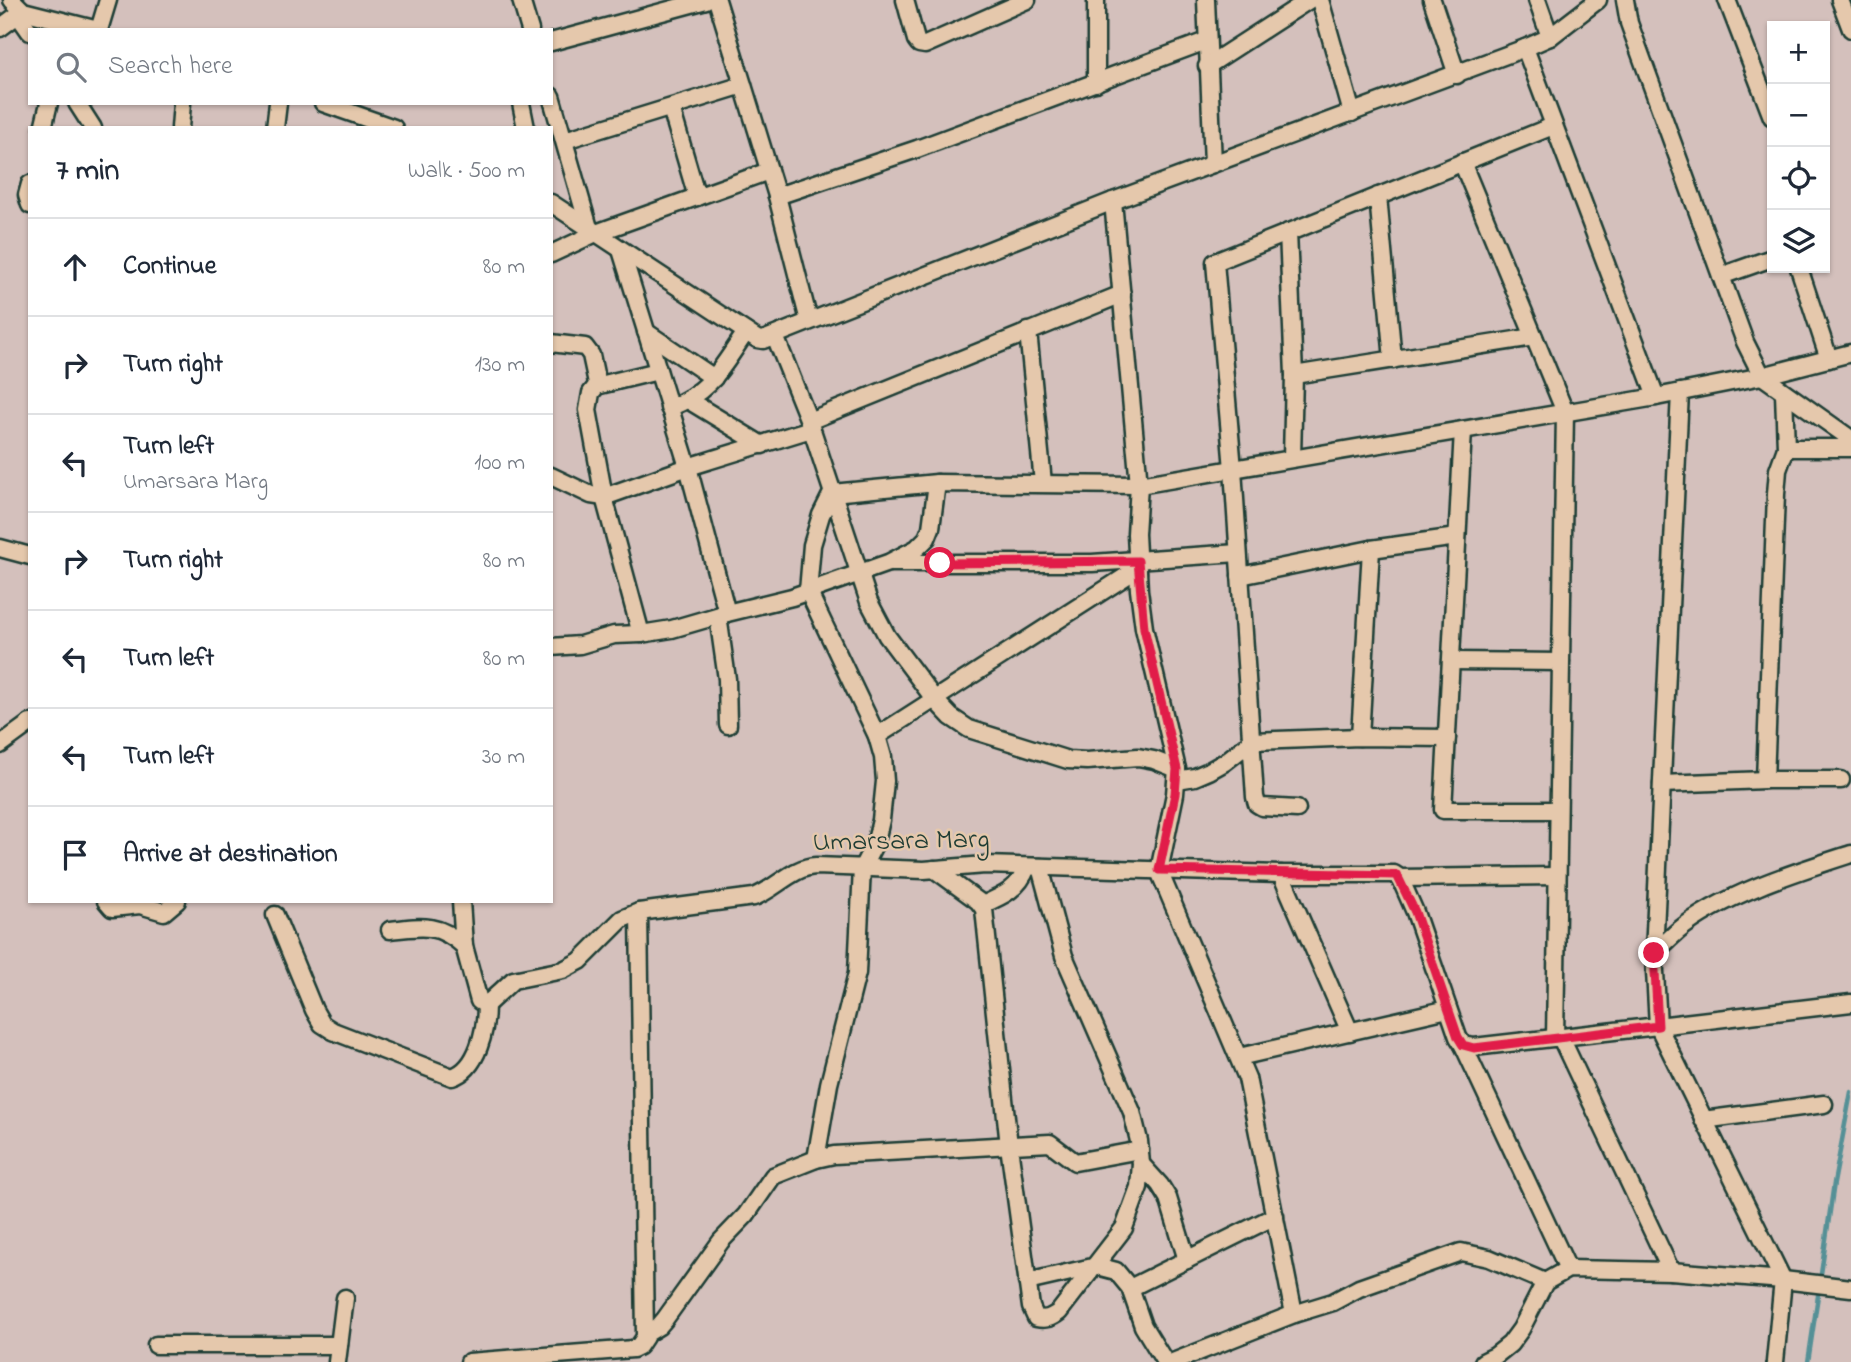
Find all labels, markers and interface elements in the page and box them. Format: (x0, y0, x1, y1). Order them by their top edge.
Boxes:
map controls (1767, 21, 1830, 273)
button: + (1767, 21, 1830, 84)
search box (28, 28, 553, 105)
icon: search (52, 48, 90, 86)
text: Search here (108, 48, 233, 86)
button: − (1767, 84, 1830, 147)
button: locate (1767, 147, 1830, 210)
text: 7 min (56, 150, 119, 194)
text: Walk · 500 m (408, 155, 525, 188)
button: layers (1767, 210, 1830, 273)
icon: ahead (56, 248, 94, 286)
text: Continue (123, 248, 216, 286)
text: 80 m (483, 251, 525, 284)
icon: right (56, 346, 94, 384)
text: Turn right (123, 346, 223, 384)
text: 130 m (475, 349, 525, 382)
text: Turn left (123, 428, 214, 466)
icon: left (56, 444, 94, 482)
text: 100 m (474, 447, 525, 480)
text: Umarsara Marg (123, 466, 268, 499)
icon: right (56, 542, 94, 580)
text: Turn right (123, 542, 223, 580)
text: 80 m (483, 545, 525, 578)
route start (924, 547, 955, 578)
icon: left (56, 640, 94, 678)
text: Turn left (123, 640, 214, 678)
text: 80 m (483, 643, 525, 676)
icon: left (56, 738, 94, 776)
text: Turn left (123, 738, 214, 776)
text: 30 m (482, 741, 525, 774)
street label: Umarsara Marg (812, 820, 990, 864)
icon: arrive (56, 836, 94, 874)
text: Arrive at destination (123, 836, 338, 874)
route end (1638, 937, 1669, 968)

